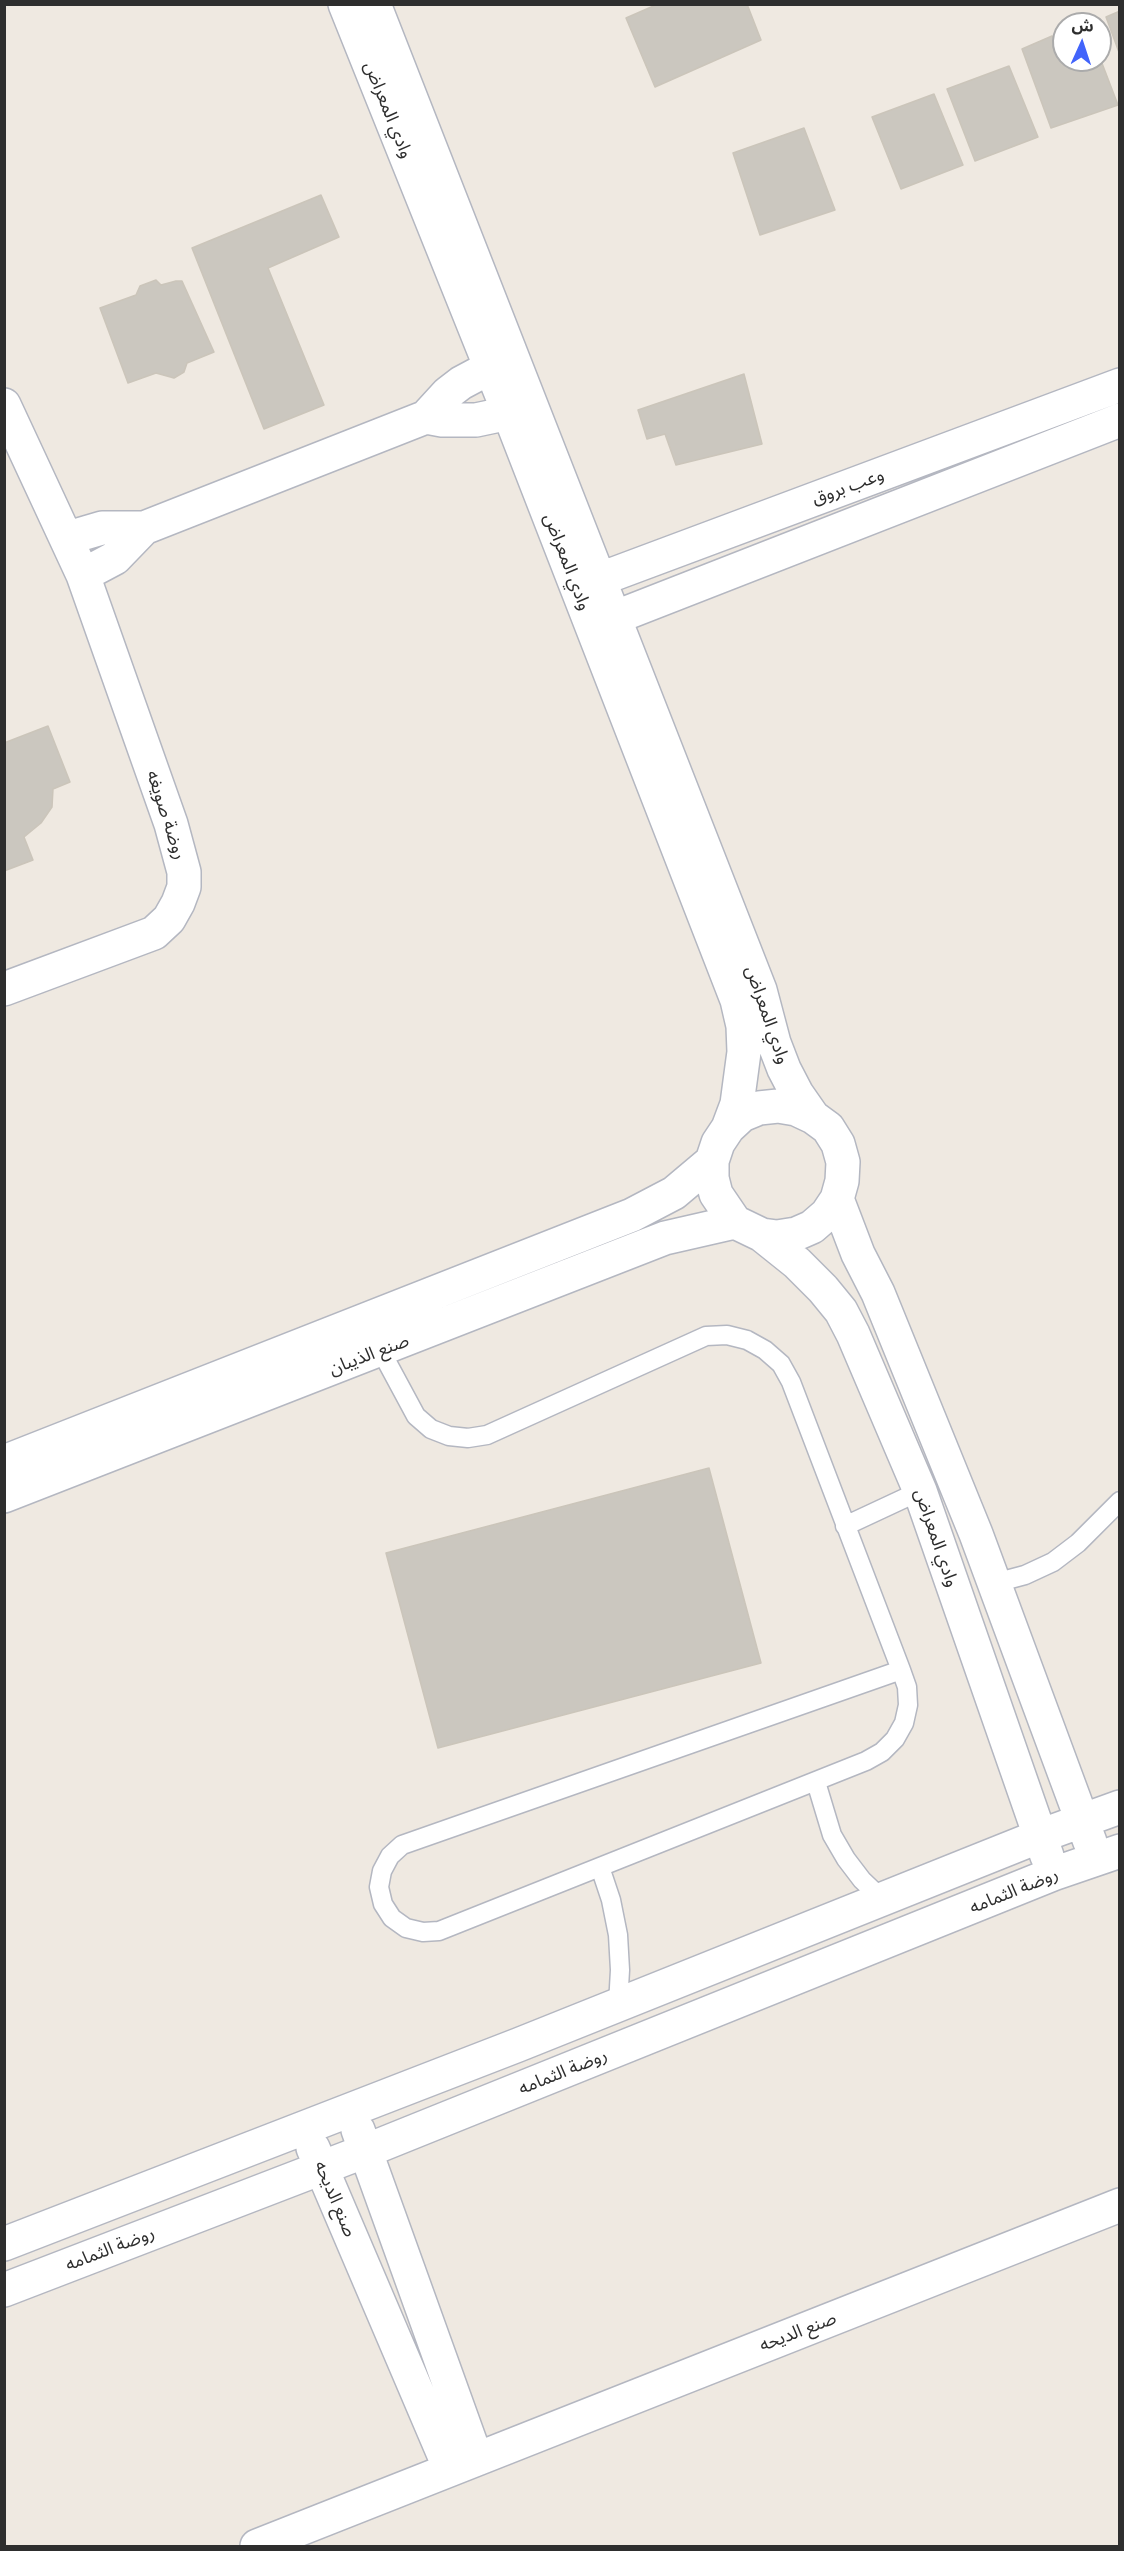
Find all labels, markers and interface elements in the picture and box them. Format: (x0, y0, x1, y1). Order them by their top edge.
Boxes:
north arrow (1052, 12, 1112, 72)
text: ش (1071, 15, 1094, 36)
street label: وادي المعراض (359, 59, 417, 161)
street label: وعب بروق (809, 464, 887, 510)
street label: وادي المعراض (539, 510, 595, 614)
street label: روضة صويغه (141, 768, 191, 862)
street label: وادي المعراض (740, 963, 794, 1067)
street label: صنع الذيبان (326, 1330, 412, 1380)
street label: وادي المعراض (909, 1486, 963, 1590)
street label: روضة الثمامه (967, 1863, 1061, 1919)
street label: روضة الثمامه (516, 2044, 610, 2100)
street label: صنع الديحه (309, 2158, 361, 2240)
street label: روضة الثمامه (62, 2222, 158, 2276)
street label: صنع الديحه (757, 2307, 839, 2357)

